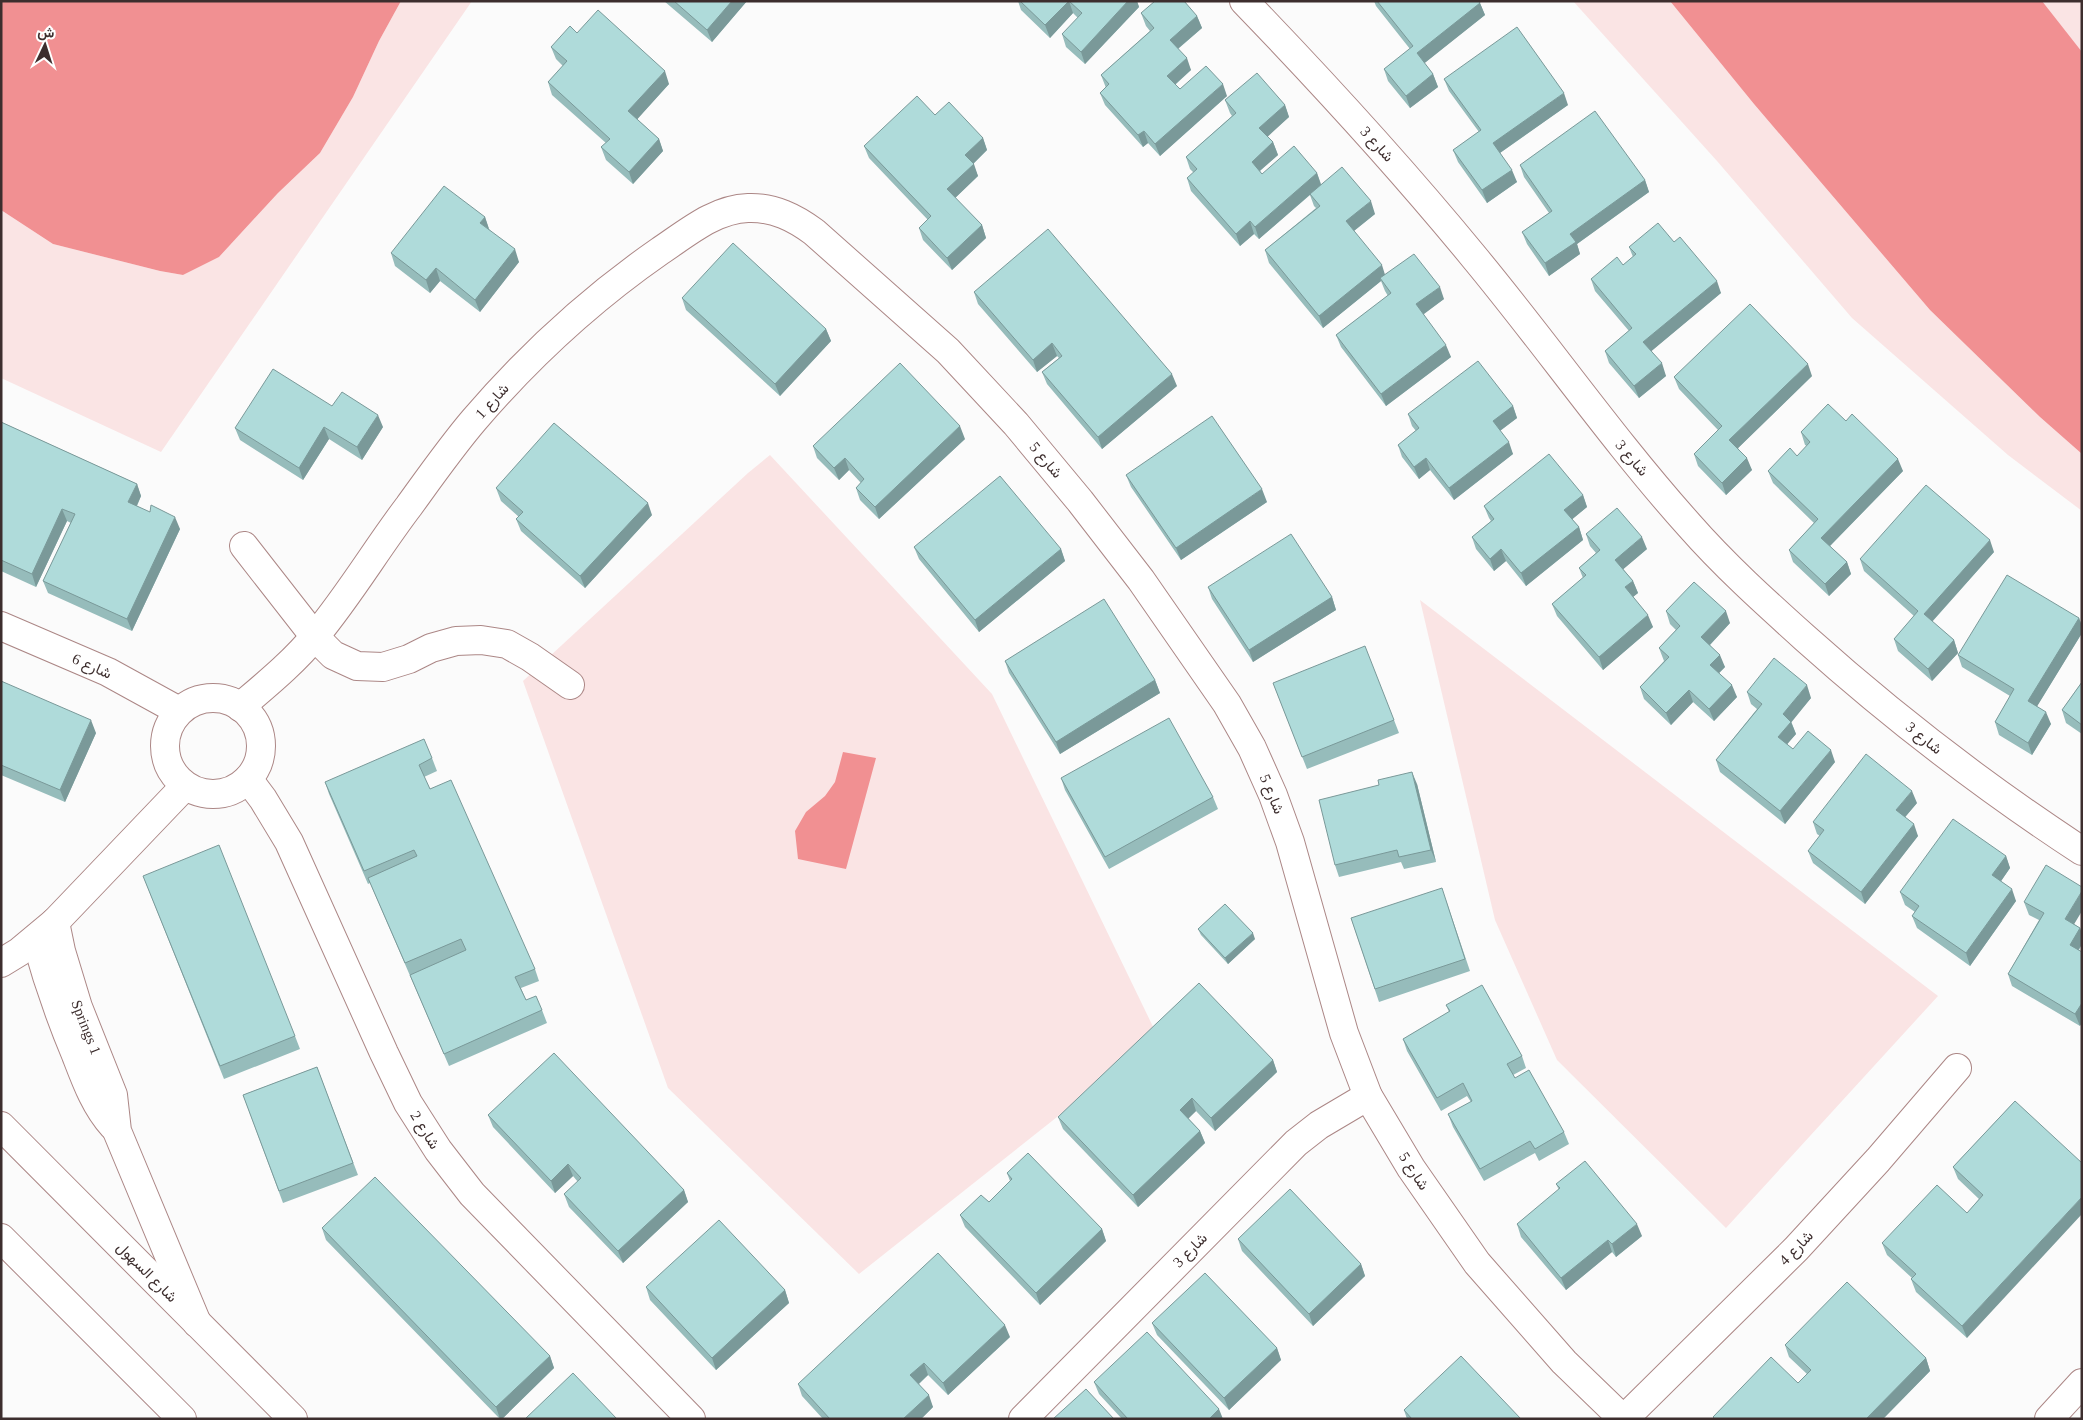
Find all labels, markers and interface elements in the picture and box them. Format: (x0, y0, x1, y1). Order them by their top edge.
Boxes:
north arrow (20, 20, 70, 70)
text: ش (37, 24, 55, 42)
street label: شارع 3 (1355, 123, 1397, 167)
street label: شارع 1 (472, 380, 514, 424)
street label: شارع 3 (1610, 437, 1652, 481)
street label: شارع 5 (1024, 439, 1066, 483)
street label: شارع 6 (69, 650, 114, 685)
street label: شارع 3 (1901, 719, 1945, 760)
street label: شارع 5 (1254, 772, 1287, 817)
street label: Springs 1 (68, 998, 104, 1057)
street label: شارع 2 (405, 1108, 443, 1154)
street label: شارع 5 (1393, 1149, 1432, 1195)
street label: شارع 4 (1776, 1227, 1818, 1271)
street label: شارع 3 (1170, 1230, 1213, 1272)
street label: شارع السهول (112, 1239, 180, 1308)

